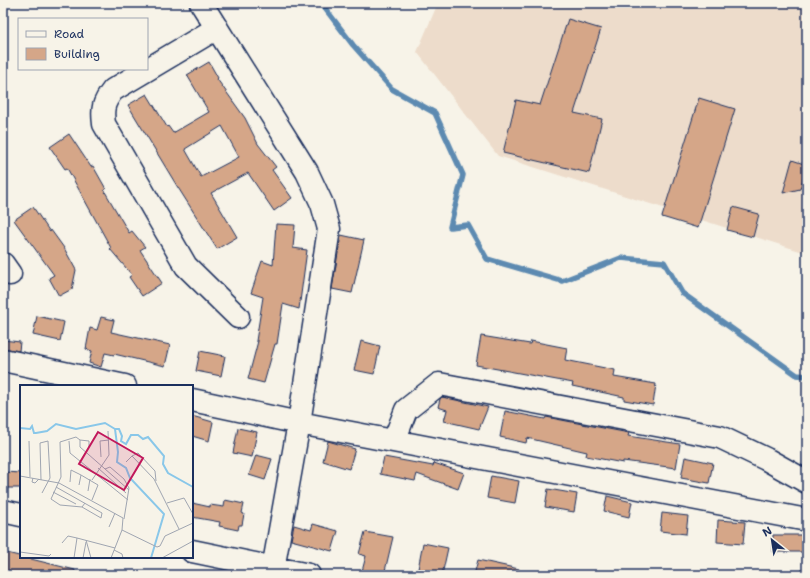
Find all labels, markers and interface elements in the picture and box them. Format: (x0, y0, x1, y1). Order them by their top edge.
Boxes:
legend (18, 18, 148, 70)
text: Road (54, 26, 85, 42)
text: Building (54, 46, 100, 62)
inset map (20, 385, 193, 558)
north arrow (752, 520, 792, 560)
text: N (760, 523, 775, 540)

